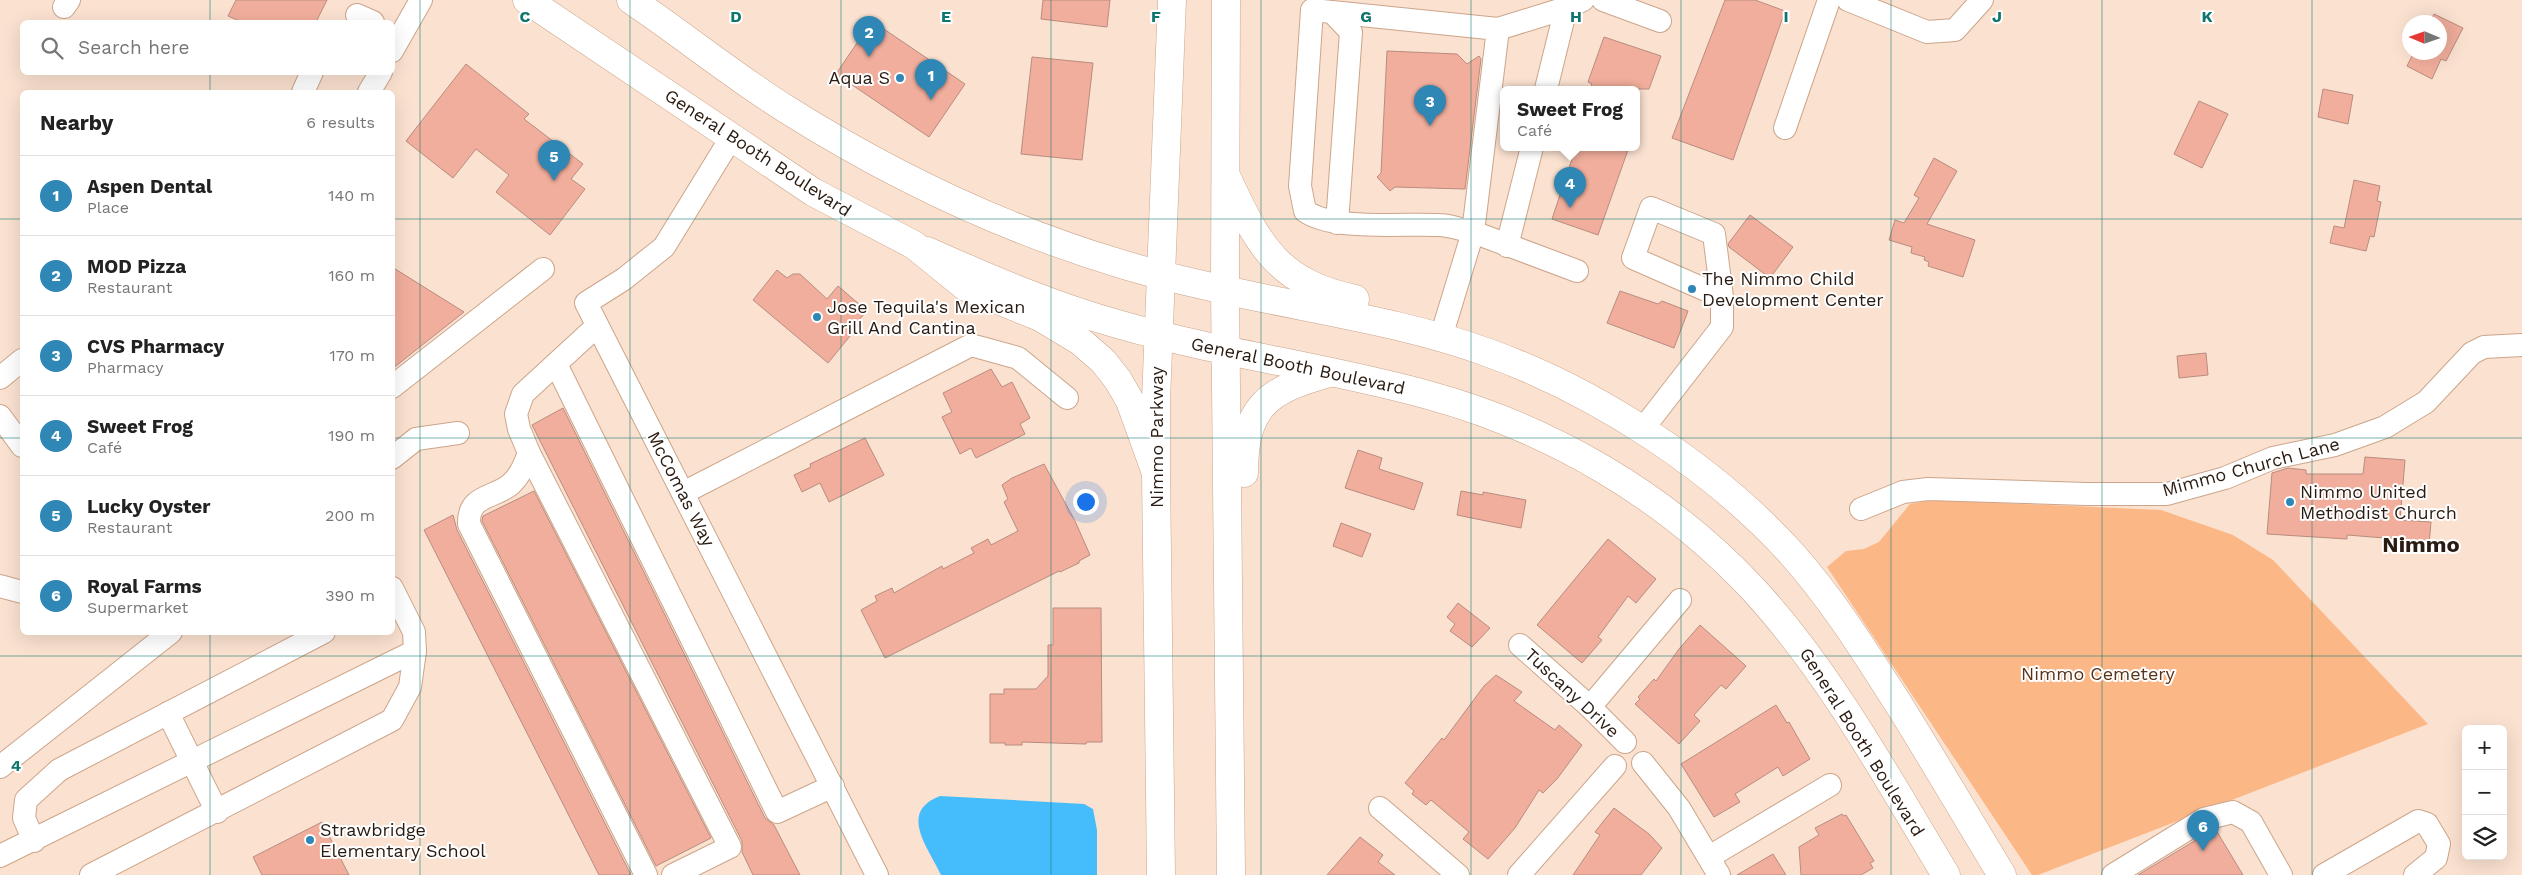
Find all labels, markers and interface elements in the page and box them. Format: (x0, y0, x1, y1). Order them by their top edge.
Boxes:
text: C (520, 7, 531, 26)
text: D (730, 7, 742, 26)
text: E (941, 7, 951, 26)
text: F (1151, 7, 1161, 26)
text: G (1360, 7, 1372, 26)
text: H (1570, 7, 1582, 26)
text: I (1783, 7, 1789, 26)
text: J (1992, 7, 2002, 26)
text: K (2201, 7, 2213, 26)
north arrow (2402, 15, 2447, 60)
pin: 2 (853, 16, 885, 57)
search box (20, 20, 395, 75)
icon: search (38, 34, 66, 62)
text: Search here (78, 36, 189, 59)
pin: 1 (915, 59, 947, 100)
place label: Aqua S (828, 67, 890, 88)
marker: Aqua S (894, 72, 906, 84)
street label: General Booth Boulevard (661, 84, 855, 221)
pin: 3 (1414, 85, 1446, 126)
popup (1500, 86, 1640, 151)
text: Sweet Frog (1517, 98, 1623, 121)
text: Nearby (40, 110, 113, 135)
text: 6 results (306, 113, 375, 132)
text: Café (1517, 121, 1552, 140)
pin: 5 (538, 140, 570, 181)
pin: 4 (1554, 167, 1586, 208)
text: Aspen Dental (87, 175, 212, 198)
text: 1 (53, 186, 59, 205)
text: 140 m (328, 186, 375, 205)
text: Place (87, 198, 129, 217)
text: MOD Pizza (87, 255, 186, 278)
text: 2 (51, 266, 61, 285)
text: 160 m (328, 266, 375, 285)
place label: The Nimmo Child Development Center (1702, 268, 1884, 310)
text: Restaurant (87, 278, 173, 297)
marker: The Nimmo Child Development Center (1686, 283, 1698, 295)
place label: Jose Tequila's Mexican Grill And Cantina (827, 296, 1025, 338)
marker: Jose Tequila's Mexican Grill And Cantina (811, 311, 823, 323)
street label: General Booth Boulevard (1189, 333, 1407, 398)
text: CVS Pharmacy (87, 335, 224, 358)
text: 3 (51, 346, 61, 365)
text: 170 m (329, 346, 375, 365)
text: Pharmacy (87, 358, 163, 377)
street label: Nimmo Parkway (1146, 365, 1167, 508)
text: Sweet Frog (87, 415, 193, 438)
text: 4 (51, 426, 61, 445)
text: 190 m (328, 426, 375, 445)
street label: McComas Way (643, 428, 720, 550)
street label: Mimmo Church Lane (2160, 433, 2342, 500)
text: Café (87, 438, 122, 457)
place label: Nimmo United Methodist Church (2300, 481, 2457, 523)
your location (1073, 489, 1099, 515)
text: Lucky Oyster (87, 495, 211, 518)
marker: Nimmo United Methodist Church (2284, 496, 2296, 508)
text: 5 (51, 506, 61, 525)
text: 200 m (325, 506, 375, 525)
text: Restaurant (87, 518, 173, 537)
district label: Nimmo (2382, 532, 2460, 557)
text: Royal Farms (87, 575, 202, 598)
text: 6 (51, 586, 61, 605)
text: 390 m (325, 586, 375, 605)
text: Supermarket (87, 598, 188, 617)
street label: Tuscany Drive (1521, 644, 1624, 742)
street label: General Booth Boulevard (1796, 644, 1929, 840)
park label: Nimmo Cemetery (2021, 663, 2176, 684)
map controls (2462, 725, 2507, 860)
button: + (2462, 725, 2507, 770)
text: 4 (11, 756, 21, 775)
button: − (2462, 770, 2507, 815)
pin: 6 (2187, 810, 2219, 851)
button: layers (2462, 815, 2507, 860)
place label: Strawbridge Elementary School (320, 819, 486, 861)
marker: Strawbridge Elementary School (304, 834, 316, 846)

